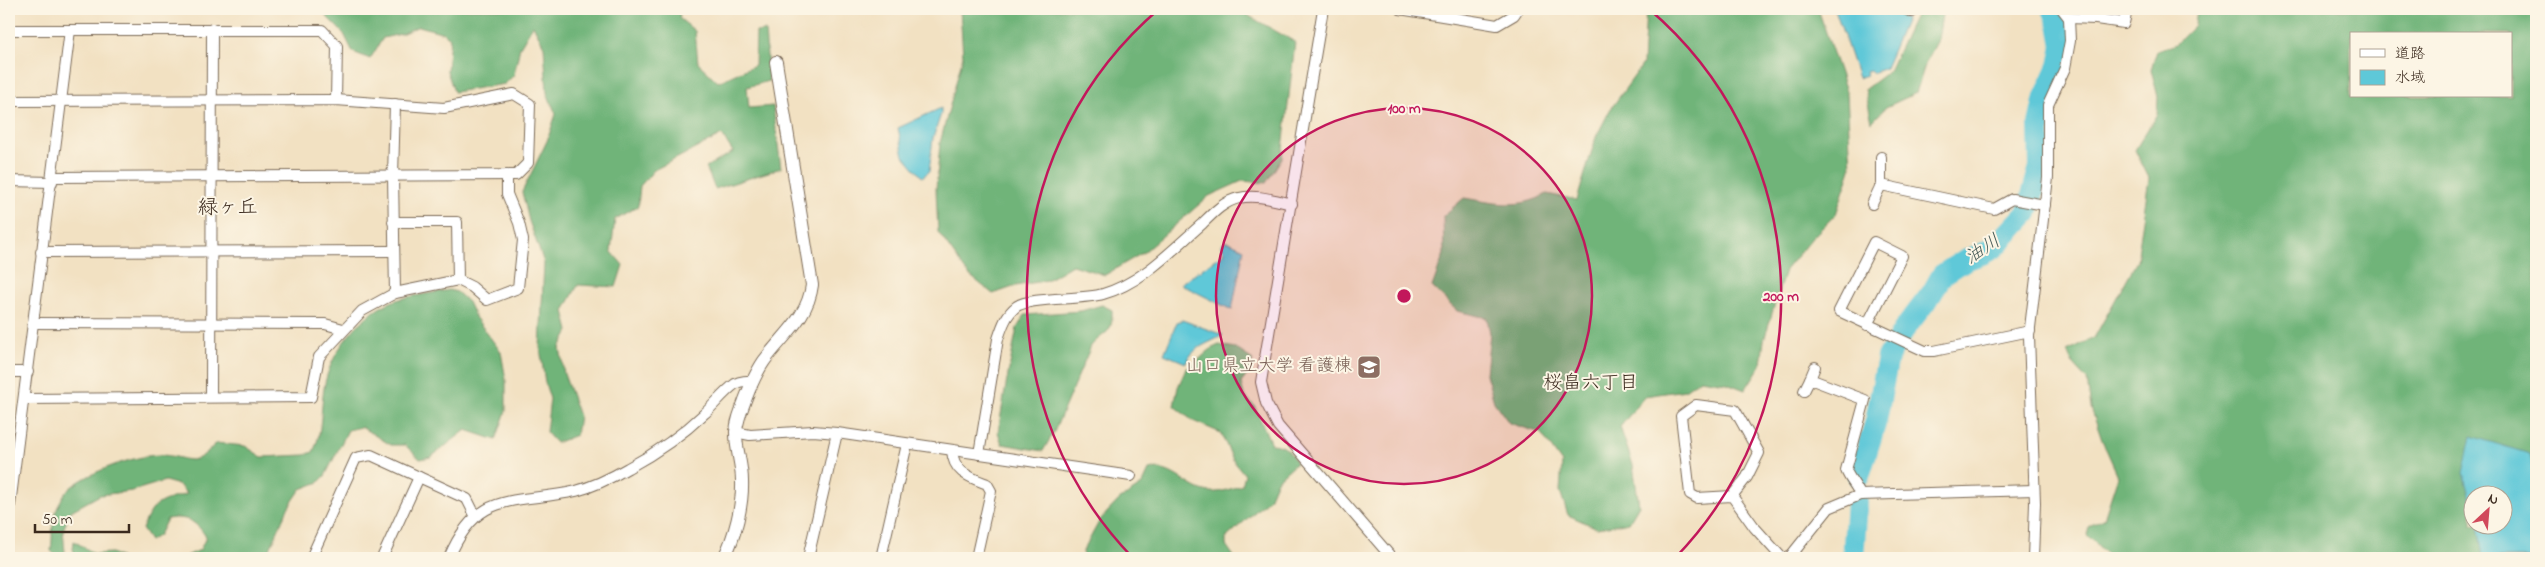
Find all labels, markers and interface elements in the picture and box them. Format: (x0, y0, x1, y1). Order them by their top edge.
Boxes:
legend (2350, 32, 2512, 98)
text: 道路 (2395, 43, 2425, 65)
text: 水域 (2395, 67, 2425, 89)
text: 100 m (1387, 98, 1421, 120)
district label: 緑ヶ丘 (198, 194, 258, 223)
water label: 油川 (1960, 228, 2006, 272)
text: 200 m (1762, 286, 1799, 308)
centre of rings (1395, 287, 1413, 305)
place label: 山口県立大学 看護棟 (1186, 354, 1352, 380)
school or university icon: 山口県立大学 看護棟 (1356, 354, 1382, 380)
district label: 桜畠六丁目 (1543, 370, 1639, 397)
north arrow (2462, 484, 2512, 534)
text: N (2484, 488, 2502, 511)
scale bar (35, 502, 129, 534)
text: 50 m (42, 509, 73, 531)

